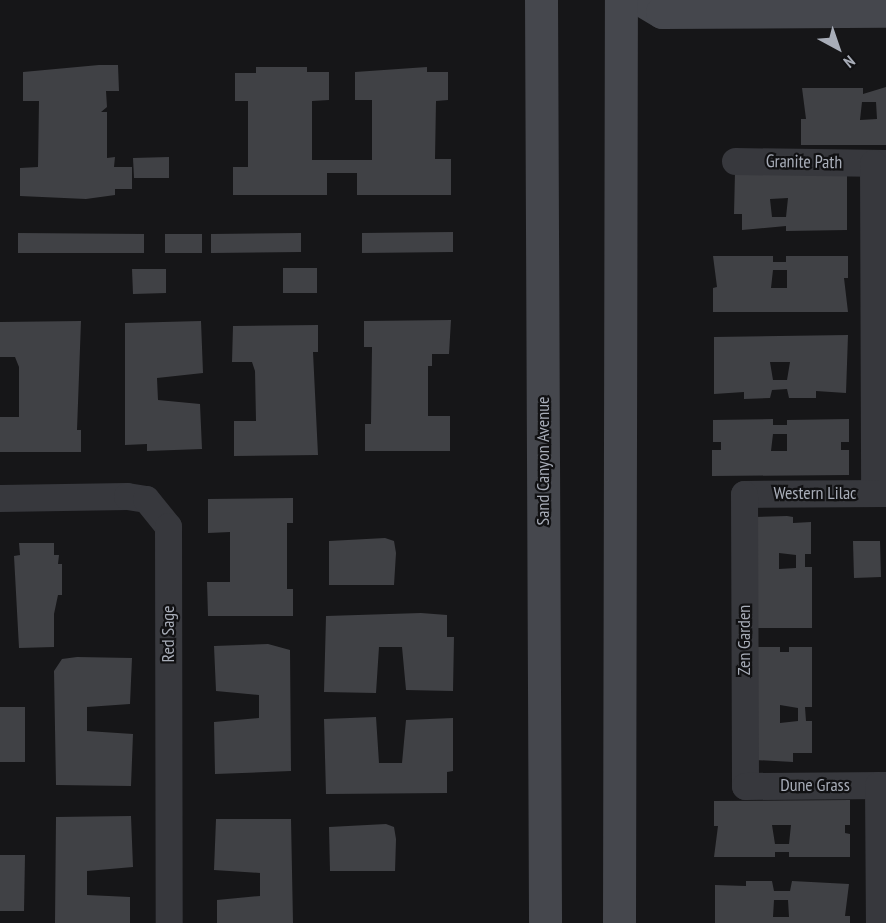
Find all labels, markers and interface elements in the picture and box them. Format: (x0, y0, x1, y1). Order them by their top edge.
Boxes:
north arrow (808, 18, 868, 78)
text: N (840, 51, 859, 72)
street label: Granite Path (766, 151, 842, 173)
street label: Sand Canyon Avenue (532, 396, 554, 526)
street label: Western Lilac (773, 482, 857, 504)
street label: Red Sage (157, 605, 179, 663)
street label: Zen Garden (733, 605, 755, 675)
street label: Dune Grass (780, 774, 850, 796)

